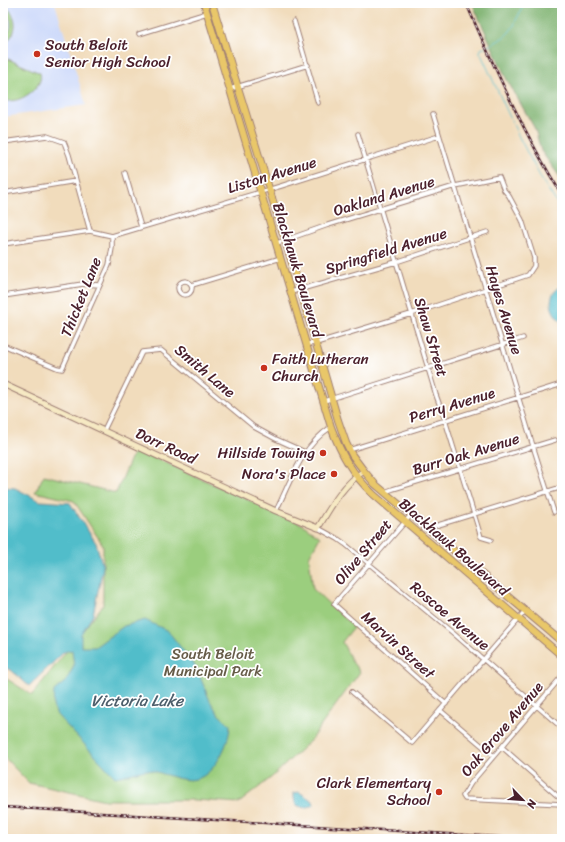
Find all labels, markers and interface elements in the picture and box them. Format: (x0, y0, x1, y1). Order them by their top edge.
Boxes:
place label: South Beloit Senior High School (45, 32, 171, 75)
marker: South Beloit Senior High School (32, 49, 42, 59)
street label: Liston Avenue (224, 149, 320, 201)
street label: Oakland Avenue (330, 168, 438, 224)
street label: Blackhawk Boulevard (265, 199, 331, 342)
street label: Springfield Avenue (322, 220, 450, 282)
street label: Thicket Lane (53, 253, 109, 341)
street label: Hayes Avenue (478, 262, 530, 358)
street label: Shaw Street (407, 294, 456, 381)
street label: Smith Lane (169, 338, 241, 404)
place label: Faith Lutheran Church (272, 346, 369, 389)
marker: Faith Lutheran Church (259, 363, 269, 373)
street label: Perry Avenue (406, 380, 498, 430)
street label: Dorr Road (131, 420, 202, 472)
street label: Burr Oak Avenue (409, 425, 523, 483)
place label: Hillside Towing (218, 440, 315, 466)
marker: Hillside Towing (318, 448, 328, 458)
place label: Nora's Place (242, 461, 326, 487)
marker: Nora's Place (329, 469, 339, 479)
street label: Blackhawk Boulevard (393, 491, 516, 603)
street label: Olive Street (327, 513, 399, 591)
street label: Roscoe Avenue (404, 575, 496, 657)
street label: Marvin Street (355, 604, 442, 686)
park label: South Beloit Municipal Park (164, 641, 262, 684)
street label: Oak Grove Avenue (454, 675, 550, 783)
water label: Victoria Lake (91, 686, 185, 715)
place label: Clark Elementary School (317, 770, 432, 813)
north arrow (503, 780, 543, 820)
marker: Clark Elementary School (434, 787, 444, 797)
text: N (521, 796, 542, 812)

